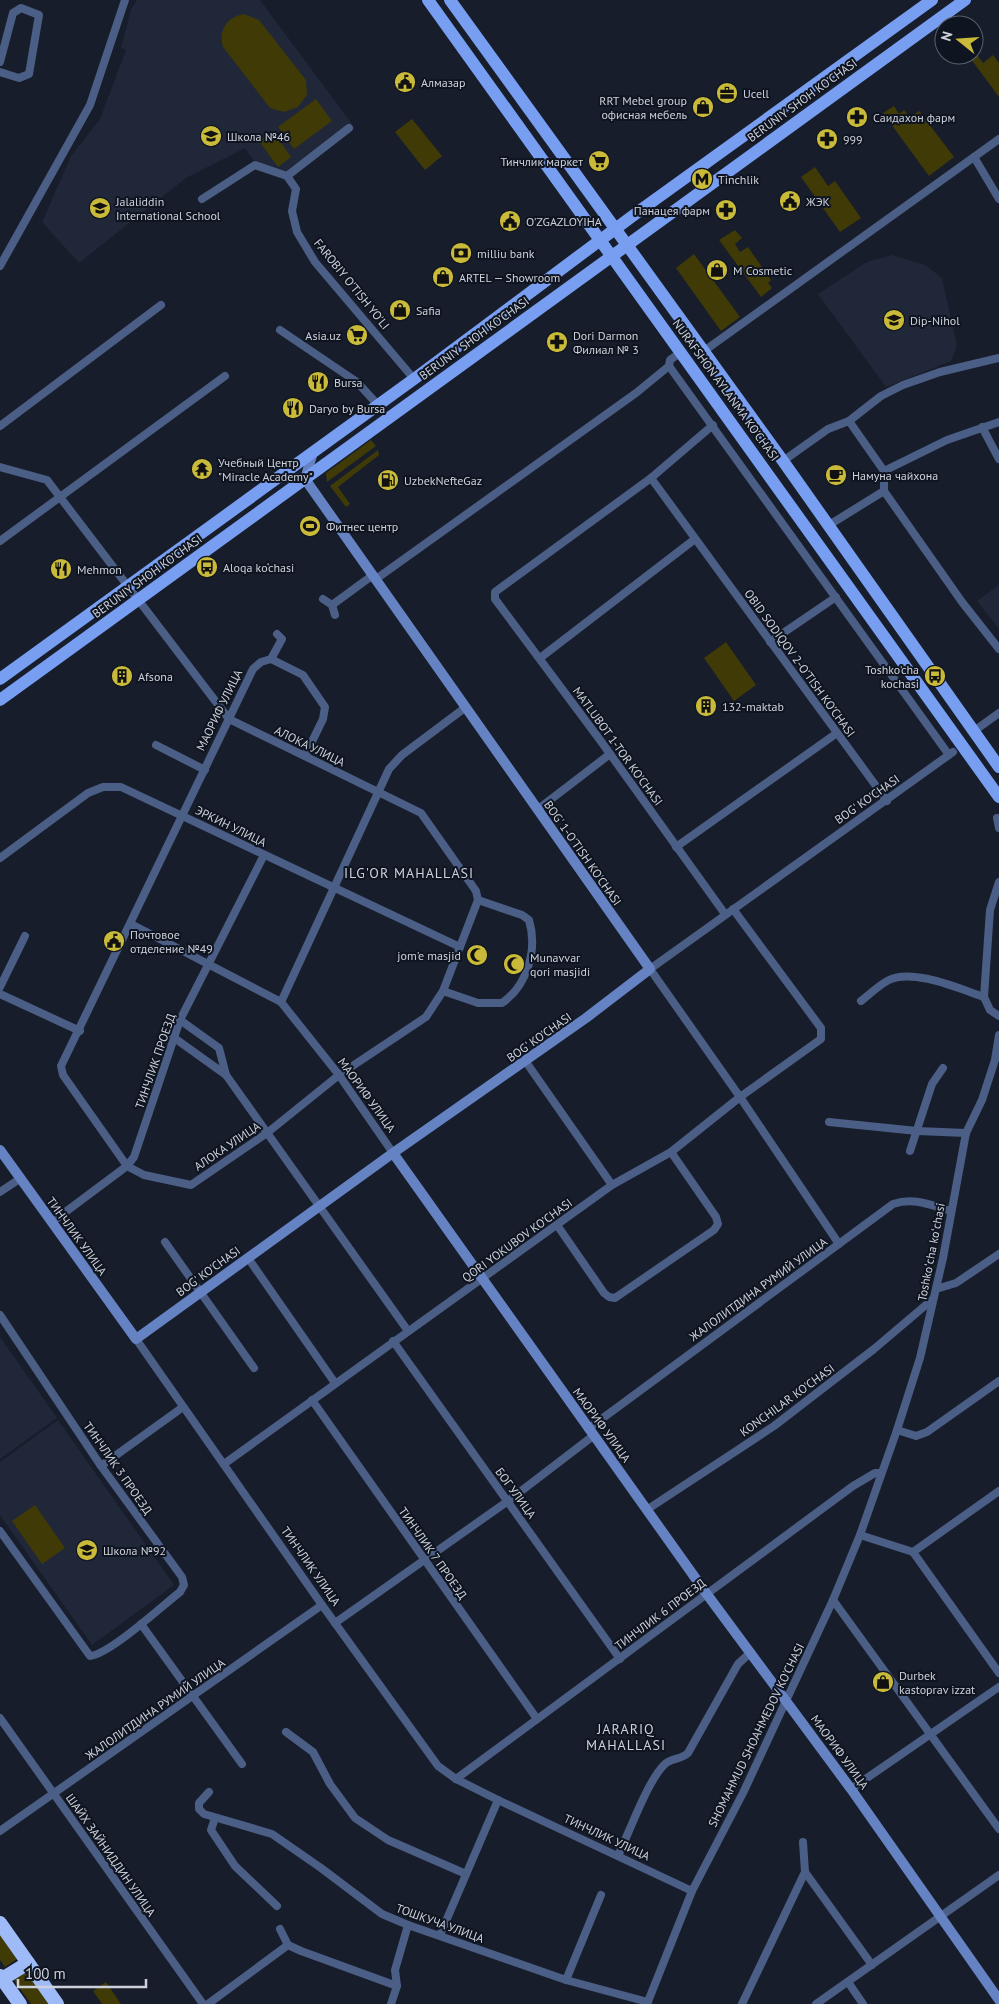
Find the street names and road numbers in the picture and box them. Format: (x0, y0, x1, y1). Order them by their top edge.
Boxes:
street label: BERUNIY SHOH KO'CHASI (744, 55, 860, 145)
street label: FAROBIY O'TISH YO'LI (311, 236, 393, 332)
street label: BERUNIY SHOH KO'CHASI (416, 293, 532, 383)
street label: NURAFSHON AYLANMA KO'CHASI (670, 316, 782, 464)
street label: BERUNIY SHOH KO'CHASI (89, 531, 205, 621)
street label: OBID SODIQOV 2-O'TISH KO'CHASI (741, 586, 859, 740)
street label: МАОРИФ УЛИЦА (193, 667, 245, 753)
street label: MATLUBOT 1-TOR KO'CHASI (570, 684, 666, 808)
street label: АЛОКА УЛИЦА (272, 722, 348, 770)
street label: BOG' KO'CHASI (832, 771, 902, 827)
street label: BOG' 1-O'TISH KO'CHASI (541, 798, 625, 908)
street label: ЭРКИН УЛИЦА (193, 802, 269, 850)
street label: BOG' KO'CHASI (504, 1009, 574, 1065)
street label: ТИНЧЛИК ПРОЕЗД (132, 1011, 178, 1111)
street label: МАОРИФ УЛИЦА (335, 1055, 399, 1135)
street label: АЛОКА УЛИЦА (191, 1118, 263, 1174)
street label: ТИНЧЛИК УЛИЦА (44, 1194, 110, 1278)
street label: QORI YOKUBOV KO'CHASI (459, 1195, 575, 1285)
street label: Toshkoʻcha koʻchasi (914, 1202, 948, 1302)
street label: ЖАЛОЛИТДИНА РУМИЙ УЛИЦА (685, 1234, 830, 1345)
street label: BOG' KO'CHASI (173, 1243, 243, 1299)
street label: KONCHILAR KO'CHASI (737, 1361, 837, 1439)
street label: МАОРИФ УЛИЦА (570, 1385, 634, 1465)
street label: ТИНЧЛИК 3 ПРОЕЗД (80, 1419, 156, 1517)
street label: БОГ УЛИЦА (492, 1464, 540, 1522)
street label: ТИНЧЛИК 7 ПРОЕЗД (396, 1504, 470, 1602)
street label: ТИНЧЛИК УЛИЦА (278, 1524, 344, 1608)
street label: ТИНЧЛИК 6 ПРОЕЗД (612, 1575, 708, 1653)
street label: SHOMAHMUD SHOAHMEDOV KO'CHASI (705, 1641, 807, 1829)
street label: ЖАЛОЛИТДИНА РУМИЙ УЛИЦА (82, 1655, 228, 1764)
street label: МАОРИФ УЛИЦА (808, 1712, 872, 1792)
street label: ШАЙХ ЗАЙНИДДИН УЛИЦА (63, 1791, 159, 1919)
street label: ТИНЧЛИК УЛИЦА (562, 1811, 652, 1863)
street label: ТОШКУЧА УЛИЦА (394, 1900, 486, 1946)

